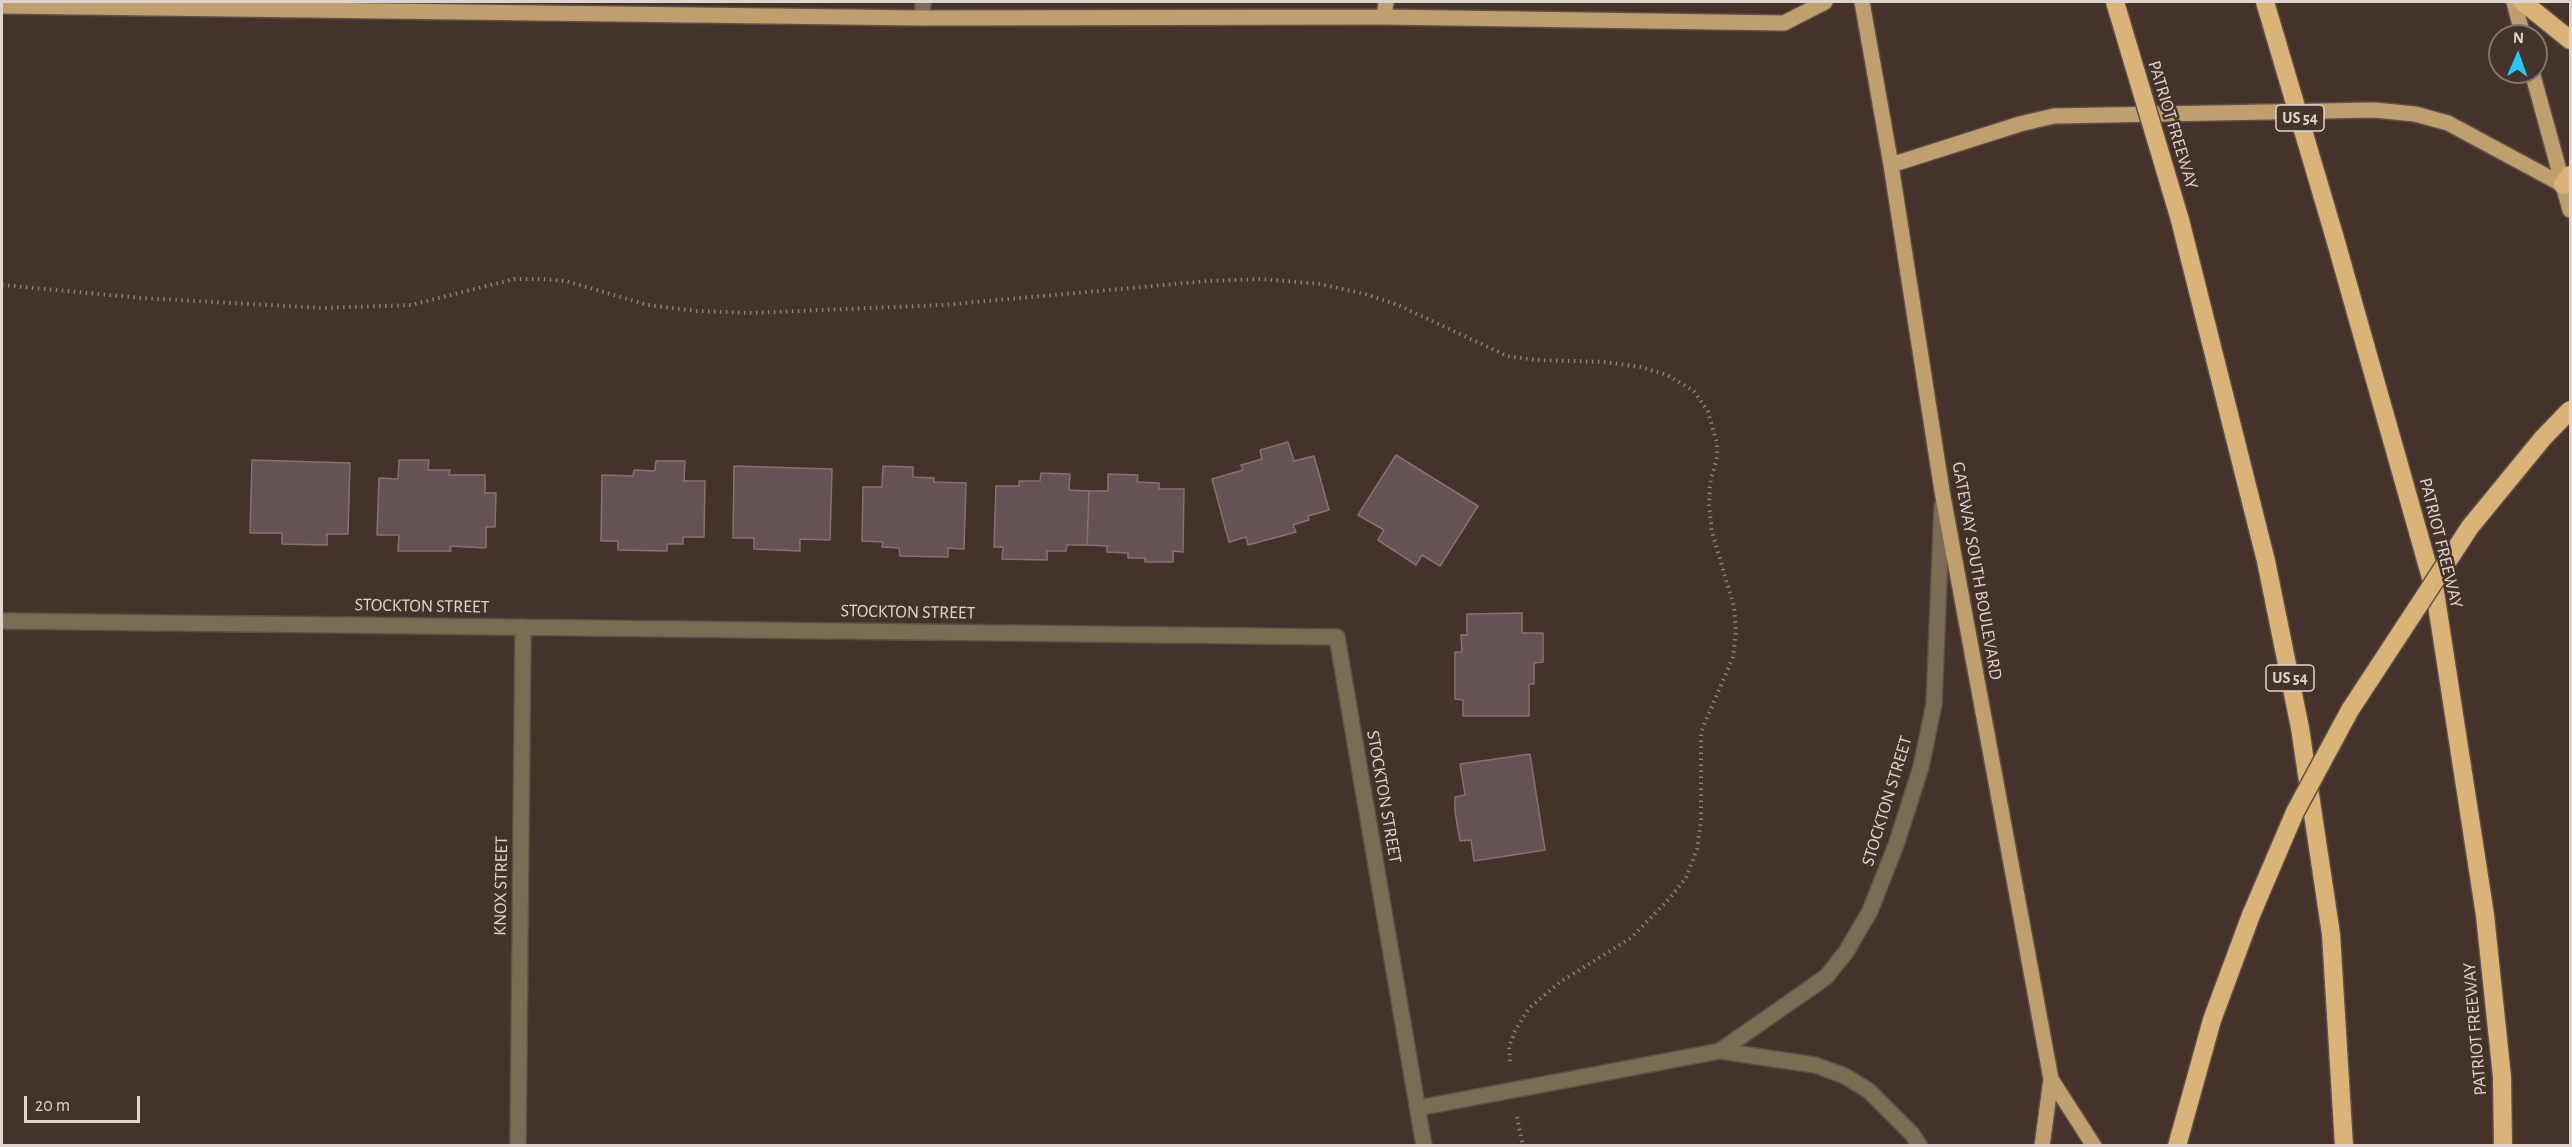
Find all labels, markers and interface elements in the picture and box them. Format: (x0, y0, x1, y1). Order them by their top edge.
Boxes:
north arrow (2488, 24, 2548, 84)
text: N (2513, 30, 2524, 46)
street label: PATRIOT FREEWAY (2143, 58, 2203, 192)
road number: US 54 (2276, 105, 2324, 131)
street label: GATEWAY SOUTH BOULEVARD (1947, 460, 2007, 682)
street label: PATRIOT FREEWAY (2414, 476, 2468, 610)
street label: STOCKTON STREET (354, 594, 490, 618)
street label: STOCKTON STREET (840, 600, 976, 624)
road number: US 54 (2266, 665, 2314, 691)
street label: STOCKTON STREET (1362, 729, 1406, 865)
street label: STOCKTON STREET (1857, 733, 1917, 869)
street label: KNOX STREET (489, 836, 513, 936)
street label: PATRIOT FREEWAY (2458, 962, 2492, 1096)
scale bar (27, 1084, 142, 1122)
text: 20 m (35, 1097, 70, 1115)

